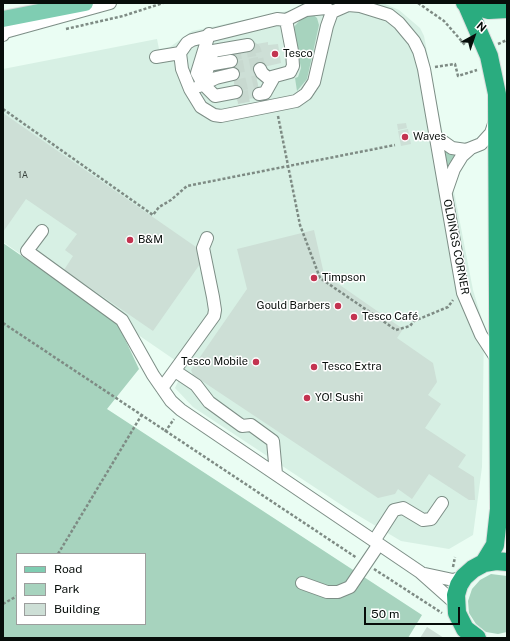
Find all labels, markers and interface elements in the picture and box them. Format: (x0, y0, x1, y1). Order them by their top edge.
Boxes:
north arrow (454, 16, 494, 56)
text: N (475, 19, 489, 34)
place label: Tesco (283, 47, 313, 61)
marker: Tesco (270, 49, 280, 59)
place label: Waves (413, 130, 446, 144)
marker: Waves (400, 132, 410, 142)
house number: 1A (18, 170, 28, 180)
street label: OLDINGS CORNER (440, 198, 472, 296)
place label: B&M (138, 233, 163, 247)
marker: B&M (125, 235, 135, 245)
place label: Timpson (322, 271, 365, 285)
marker: Timpson (309, 273, 319, 283)
place label: Gould Barbers (257, 299, 330, 313)
marker: Gould Barbers (333, 301, 343, 311)
place label: Tesco Café (362, 310, 418, 324)
marker: Tesco Café (349, 312, 359, 322)
place label: Tesco Mobile (181, 355, 248, 369)
marker: Tesco Mobile (251, 357, 261, 367)
place label: Tesco Extra (322, 360, 382, 374)
marker: Tesco Extra (309, 362, 319, 372)
place label: YO! Sushi (315, 391, 363, 405)
marker: YO! Sushi (302, 393, 312, 403)
legend (16, 553, 146, 625)
text: Road (54, 562, 82, 576)
text: Park (54, 582, 80, 596)
scale bar (366, 599, 462, 625)
text: Building (54, 602, 100, 616)
text: 50 m (371, 607, 399, 621)

